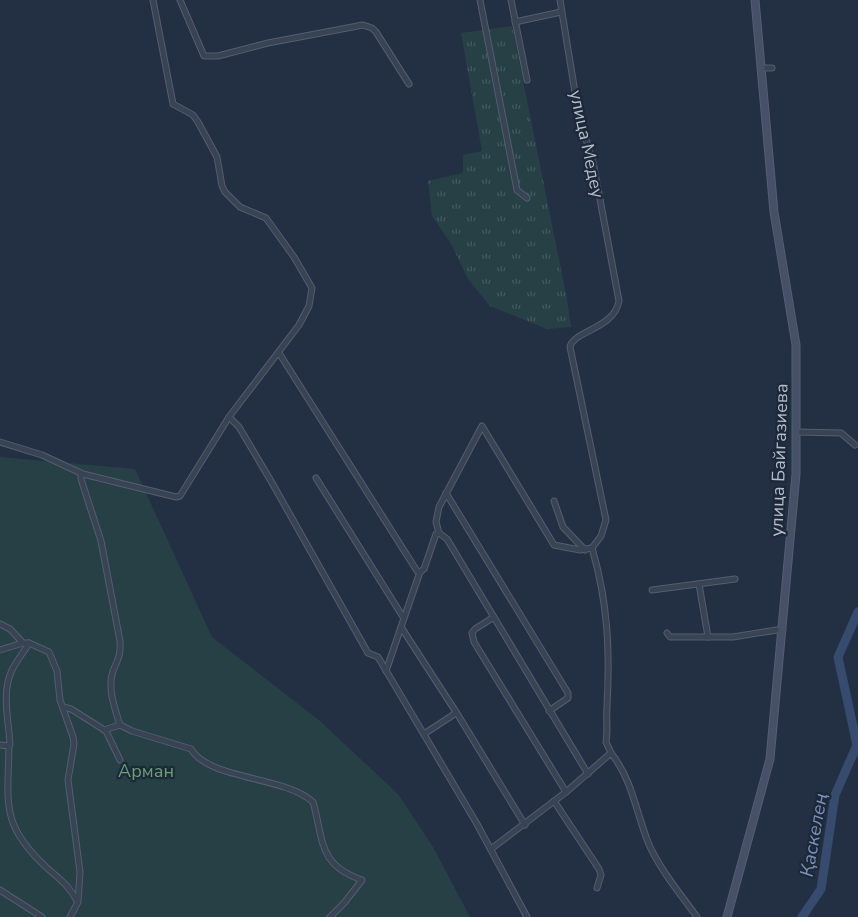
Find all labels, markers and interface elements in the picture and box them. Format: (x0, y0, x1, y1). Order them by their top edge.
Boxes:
street label: улица Медеу (564, 88, 610, 201)
street label: улица Байгазиева (764, 383, 794, 537)
park label: Арман (118, 759, 174, 783)
water label: Қаскелең (794, 791, 834, 879)

